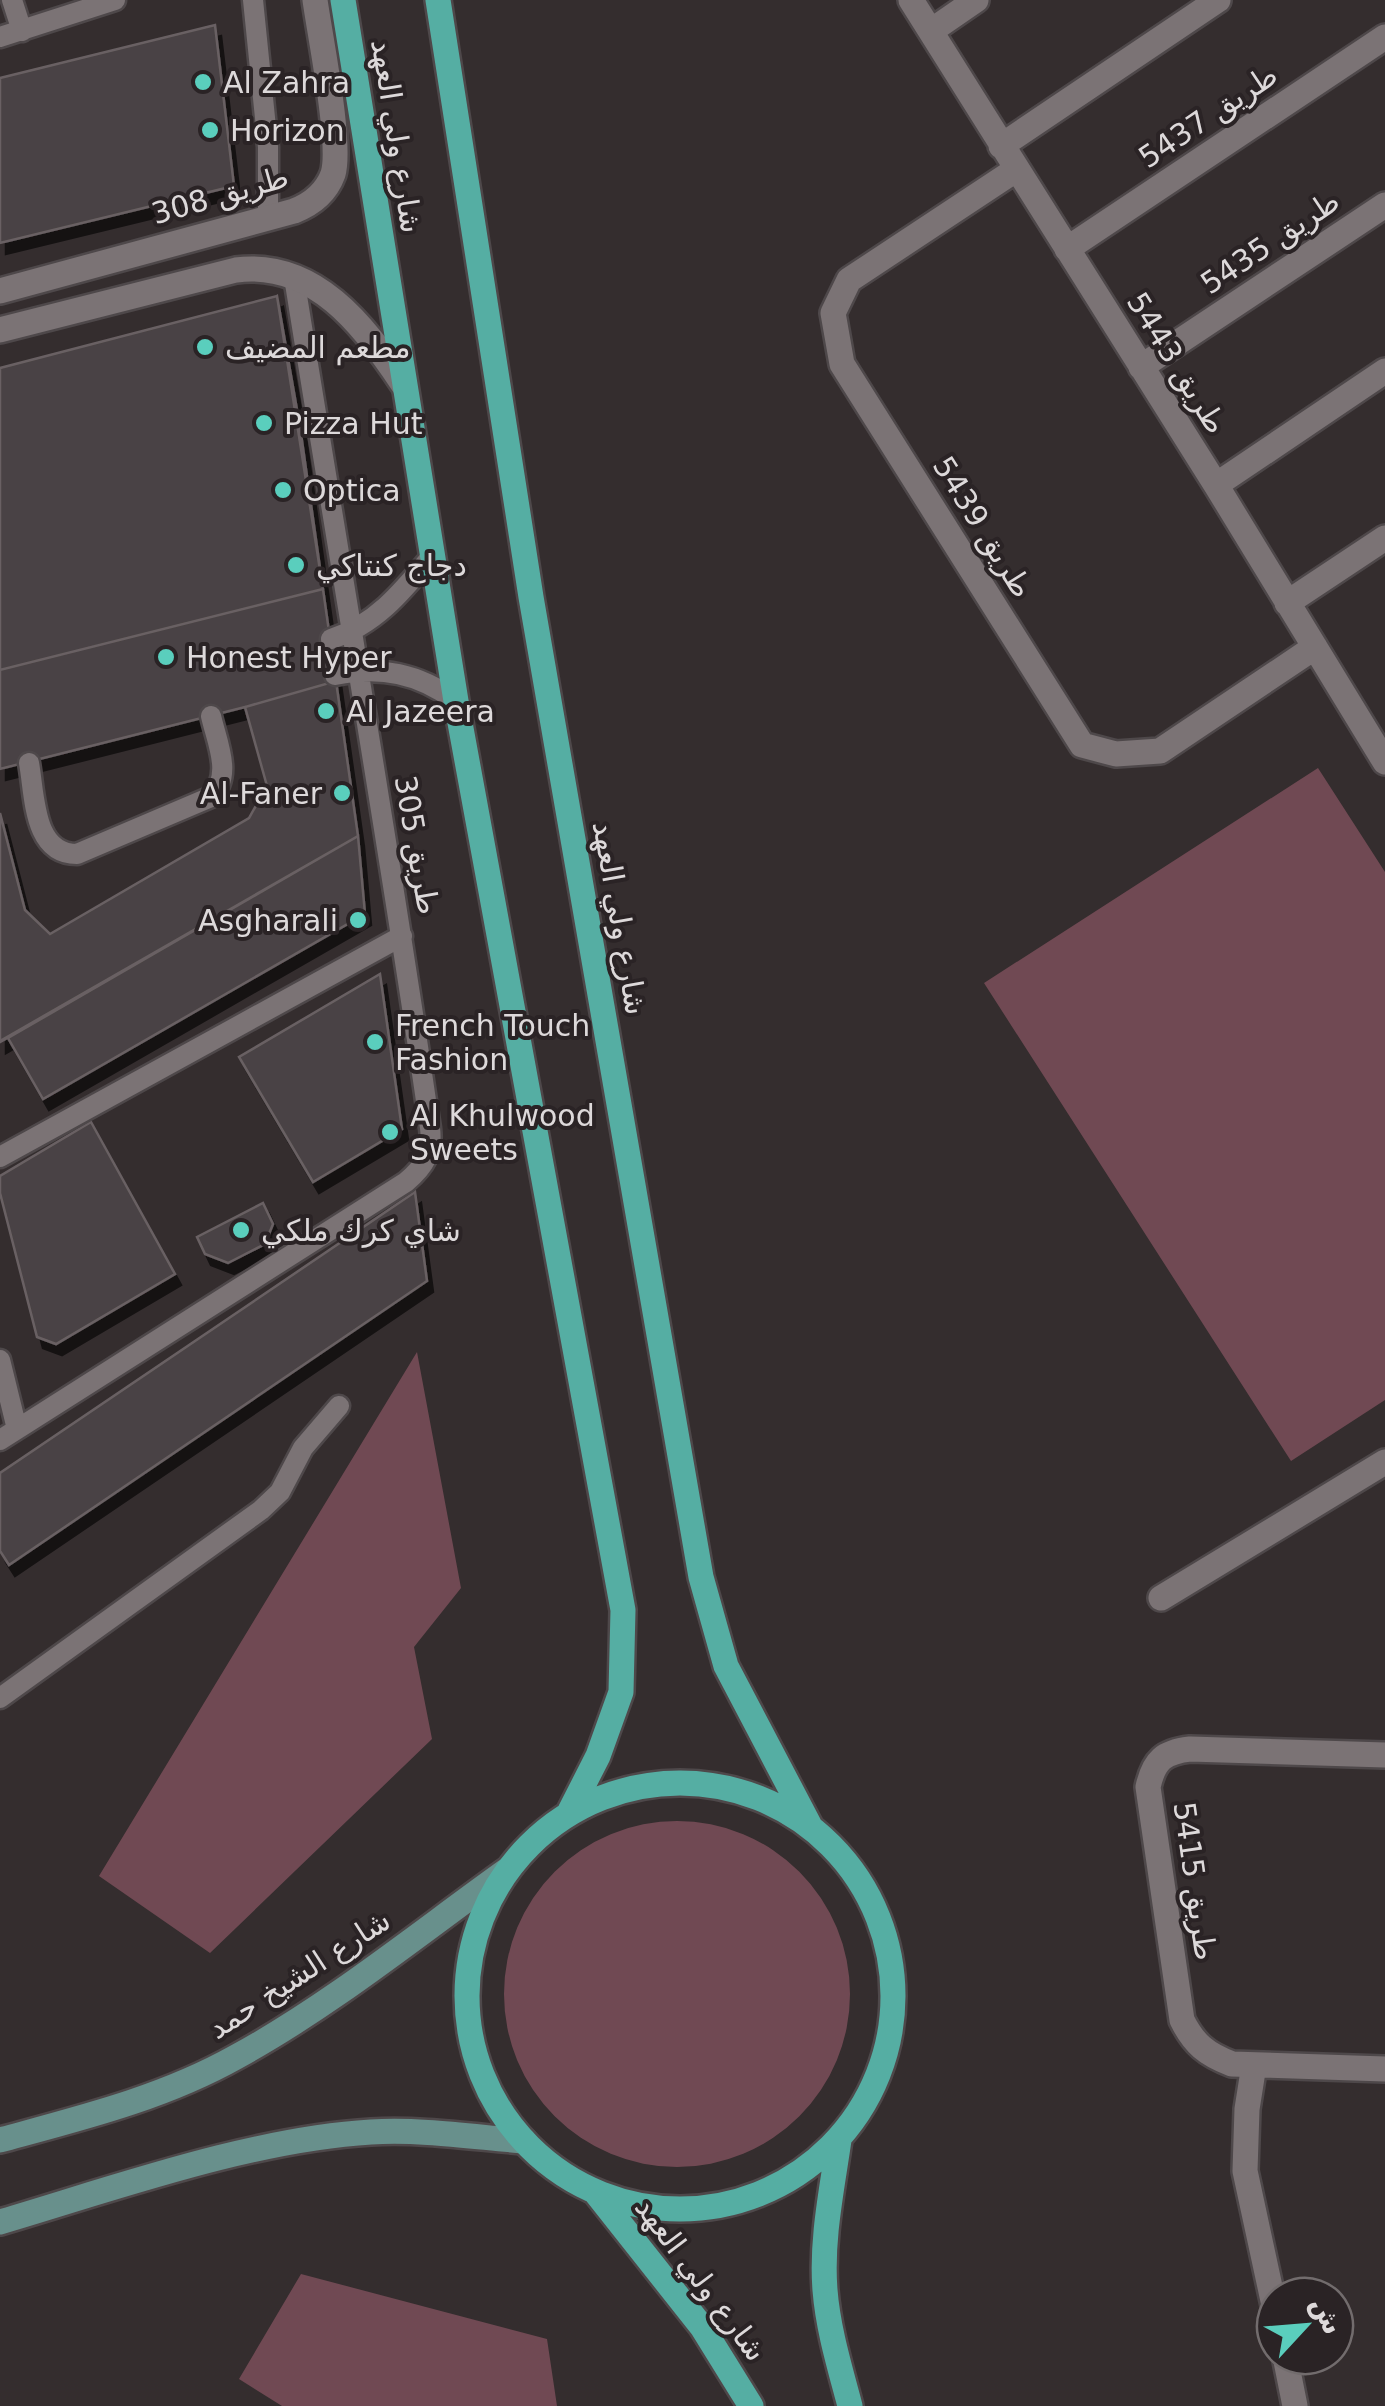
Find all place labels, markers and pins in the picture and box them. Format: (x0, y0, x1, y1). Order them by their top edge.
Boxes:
place label: Al Zahra (223, 65, 350, 100)
marker: Al Zahra (192, 71, 214, 93)
place label: Horizon (230, 113, 345, 148)
marker: Horizon (199, 119, 221, 141)
place label: مطعم المضيف (225, 330, 411, 366)
marker: مطعم المضيف (194, 336, 216, 358)
place label: Pizza Hut (284, 406, 423, 441)
marker: Pizza Hut (253, 412, 275, 434)
place label: Optica (303, 473, 401, 508)
marker: Optica (272, 479, 294, 501)
place label: دجاج كنتاكي (316, 548, 467, 584)
marker: دجاج كنتاكي (285, 554, 307, 576)
place label: Honest Hyper (186, 640, 392, 675)
marker: Honest Hyper (155, 646, 177, 668)
place label: Al Jazeera (346, 694, 495, 729)
marker: Al Jazeera (315, 700, 337, 722)
place label: Al-Faner (200, 776, 323, 811)
marker: Al-Faner (331, 782, 353, 804)
place label: Asgharali (198, 903, 338, 938)
marker: Asgharali (347, 909, 369, 931)
place label: French Touch Fashion (395, 1008, 590, 1077)
marker: French Touch Fashion (364, 1031, 386, 1053)
place label: Al Khulwood Sweets (410, 1098, 595, 1167)
marker: Al Khulwood Sweets (379, 1121, 401, 1143)
place label: شاي كرك ملكي (261, 1213, 461, 1249)
marker: شاي كرك ملكي (230, 1219, 252, 1241)

